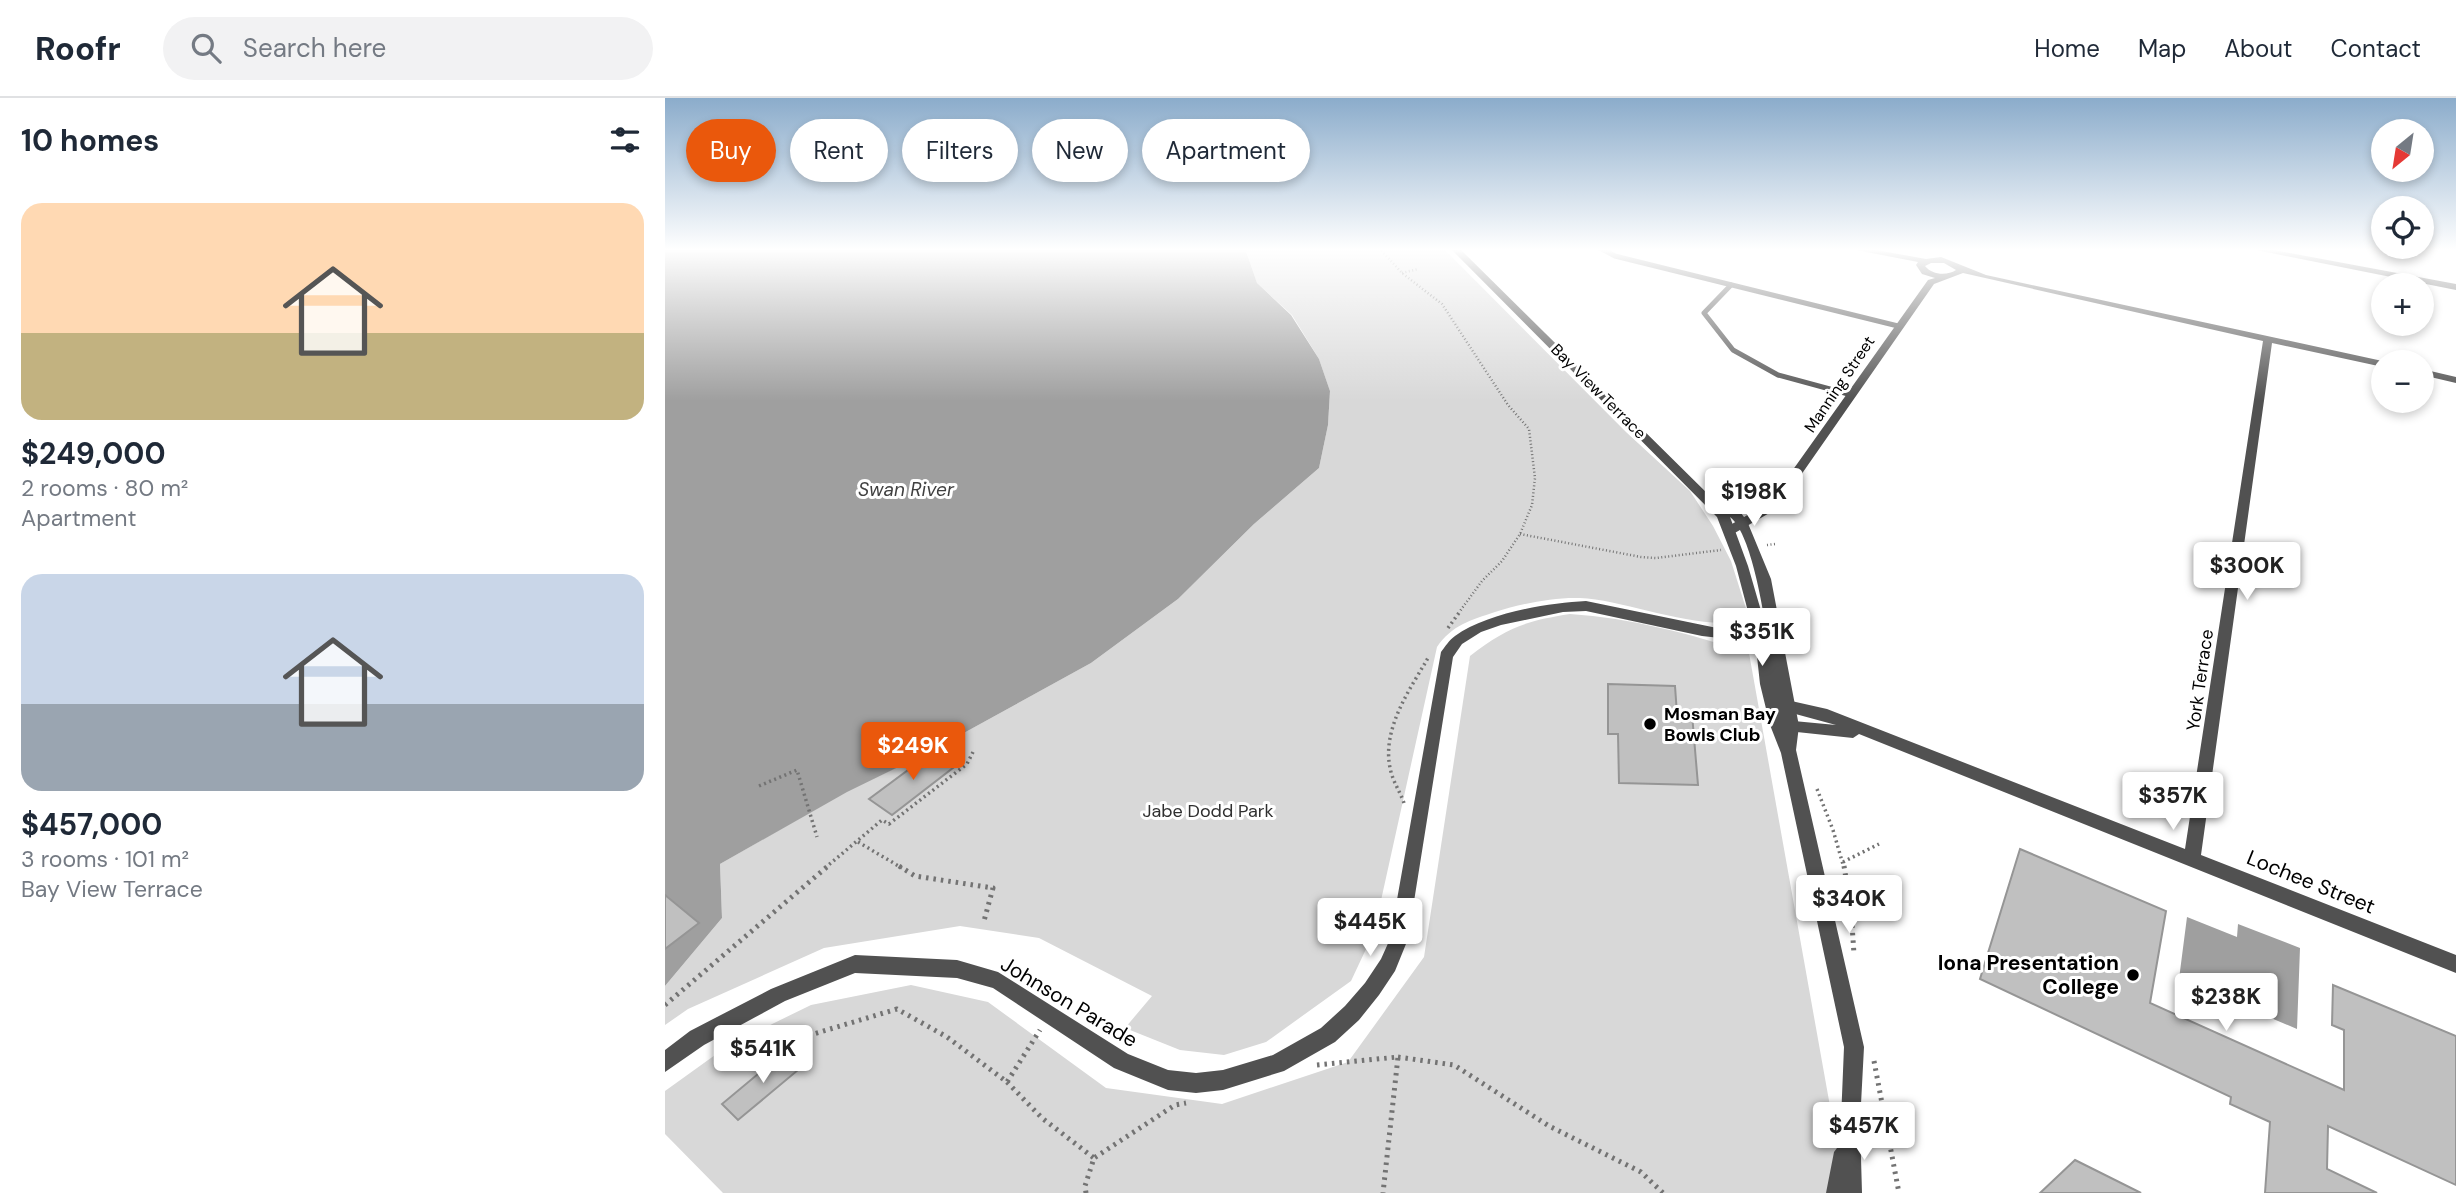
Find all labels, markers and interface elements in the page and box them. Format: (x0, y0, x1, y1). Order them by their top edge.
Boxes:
search box (163, 17, 653, 80)
text: Roofr (35, 27, 121, 70)
icon: search (187, 29, 225, 67)
text: Search here (243, 31, 386, 65)
text: Home (2034, 33, 2100, 64)
text: Map (2138, 33, 2186, 64)
text: About (2224, 33, 2293, 64)
text: Contact (2331, 33, 2421, 64)
chip: Buy (686, 119, 776, 182)
chip: Rent (790, 119, 888, 182)
chip: Filters (902, 119, 1018, 182)
chip: New (1032, 119, 1128, 182)
chip: Apartment (1142, 119, 1310, 182)
north arrow (2371, 119, 2434, 182)
map controls (2371, 119, 2434, 413)
text: 10 homes (21, 121, 159, 160)
icon: filters (606, 121, 644, 159)
button: locate (2371, 196, 2434, 259)
icon: home (270, 248, 396, 374)
button: + (2371, 273, 2434, 336)
street label: Manning Street (1799, 332, 1879, 437)
street label: Bay View Terrace (1547, 339, 1651, 443)
button: − (2371, 350, 2434, 413)
text: $249,000 (21, 434, 166, 473)
pin: $198K (1705, 468, 1803, 528)
text: 2 rooms · 80 m² (21, 473, 188, 503)
text: $198K (1721, 476, 1787, 506)
water label: Swan River (858, 477, 955, 502)
text: Apartment (21, 503, 136, 533)
pin: $300K (2198, 542, 2296, 602)
text: $300K (2209, 550, 2285, 580)
pin: $351K (1713, 608, 1811, 668)
text: $351K (1729, 616, 1795, 646)
icon: home (270, 619, 396, 745)
street label: York Terrace (2181, 628, 2219, 732)
place label: Mosman Bay Bowls Club (1664, 702, 1776, 747)
marker: Mosman Bay Bowls Club (1642, 716, 1658, 732)
pin: $249K (864, 722, 962, 782)
text: $249K (877, 730, 949, 760)
pin: $357K (2124, 772, 2222, 832)
text: $357K (2138, 780, 2208, 810)
park label: Jabe Dodd Park (1142, 799, 1274, 823)
text: $457,000 (21, 805, 162, 844)
text: 3 rooms · 101 m² (21, 844, 189, 874)
street label: Lochee Street (2243, 844, 2379, 920)
text: Bay View Terrace (21, 874, 203, 904)
pin: $340K (1800, 876, 1898, 935)
text: $340K (1812, 883, 1886, 913)
pin: $445K (1321, 898, 1419, 958)
text: $445K (1333, 906, 1407, 936)
place label: Iona Presentation College (1938, 949, 2119, 1001)
street label: Johnson Parade (995, 950, 1143, 1054)
marker: Iona Presentation College (2125, 967, 2141, 983)
pin: $238K (2177, 974, 2275, 1033)
text: $238K (2191, 981, 2261, 1011)
pin: $541K (714, 1026, 812, 1085)
text: $541K (730, 1033, 796, 1063)
pin: $457K (1815, 1102, 1913, 1162)
text: $457K (1829, 1110, 1899, 1140)

